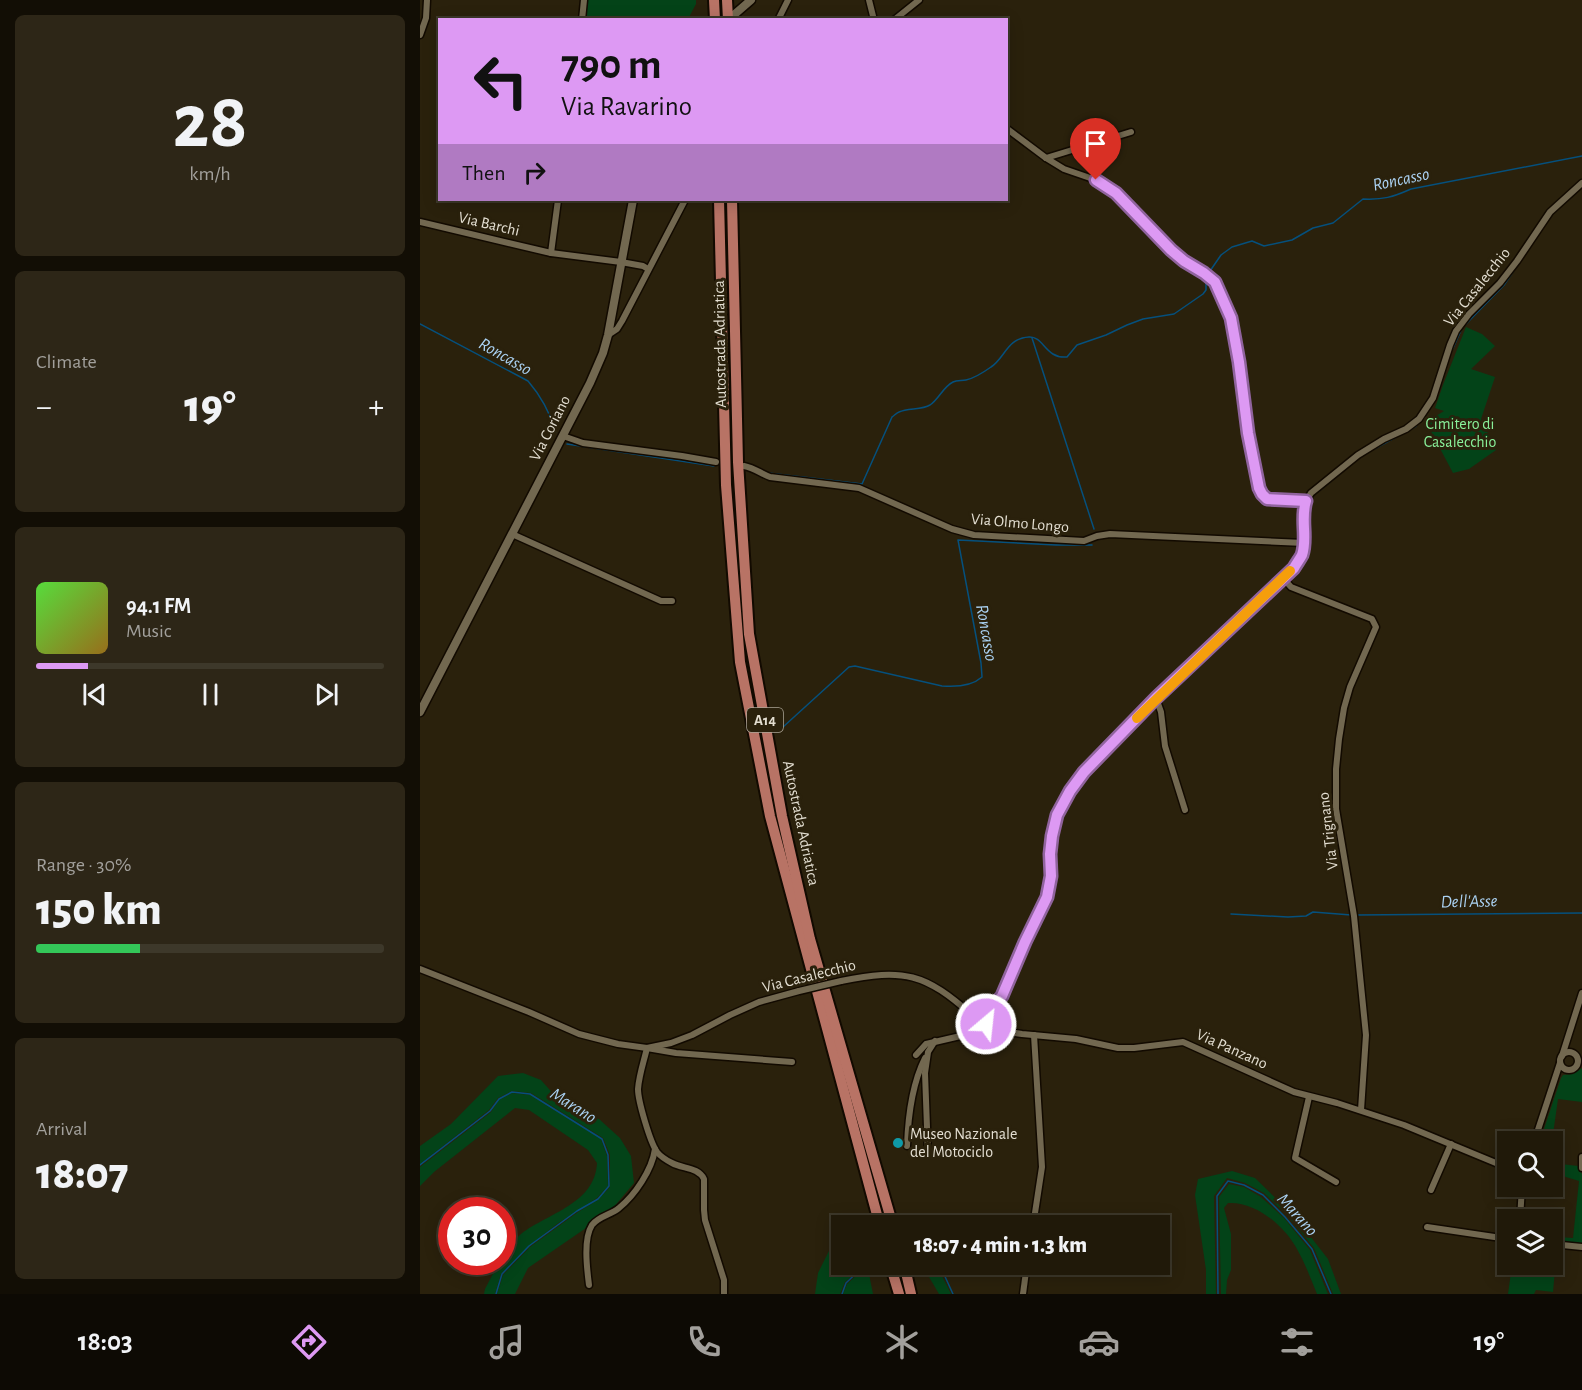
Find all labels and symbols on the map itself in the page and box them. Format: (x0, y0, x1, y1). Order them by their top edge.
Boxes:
pin (1070, 118, 1121, 180)
water label: Roncasso (1371, 165, 1431, 195)
street label: Via Barchi (457, 209, 521, 239)
street label: Via Casalecchio (1441, 245, 1513, 329)
street label: Autostrada Adriatica (711, 280, 729, 408)
water label: Roncasso (476, 335, 534, 379)
street label: Via Coriano (527, 393, 573, 463)
park label: Cimitero di Casalecchio (1424, 416, 1496, 450)
street label: Via Olmo Longo (970, 511, 1070, 535)
water label: Roncasso (972, 603, 1000, 663)
road number: A14 (747, 708, 783, 732)
street label: Autostrada Adriatica (780, 759, 822, 887)
street label: Via Trignano (1315, 791, 1341, 871)
water label: Dell'Asse (1440, 893, 1498, 911)
street label: Via Casalecchio (761, 957, 857, 995)
position arrow (954, 992, 1018, 1056)
street label: Via Panzano (1194, 1026, 1270, 1072)
water label: Marano (547, 1085, 599, 1127)
place label: Museo Nazionale del Motociclo (910, 1126, 1017, 1160)
marker: Museo Nazionale del Motociclo (891, 1136, 905, 1150)
water label: Marano (1273, 1190, 1321, 1240)
speed limit sign: 30 (438, 1197, 516, 1275)

